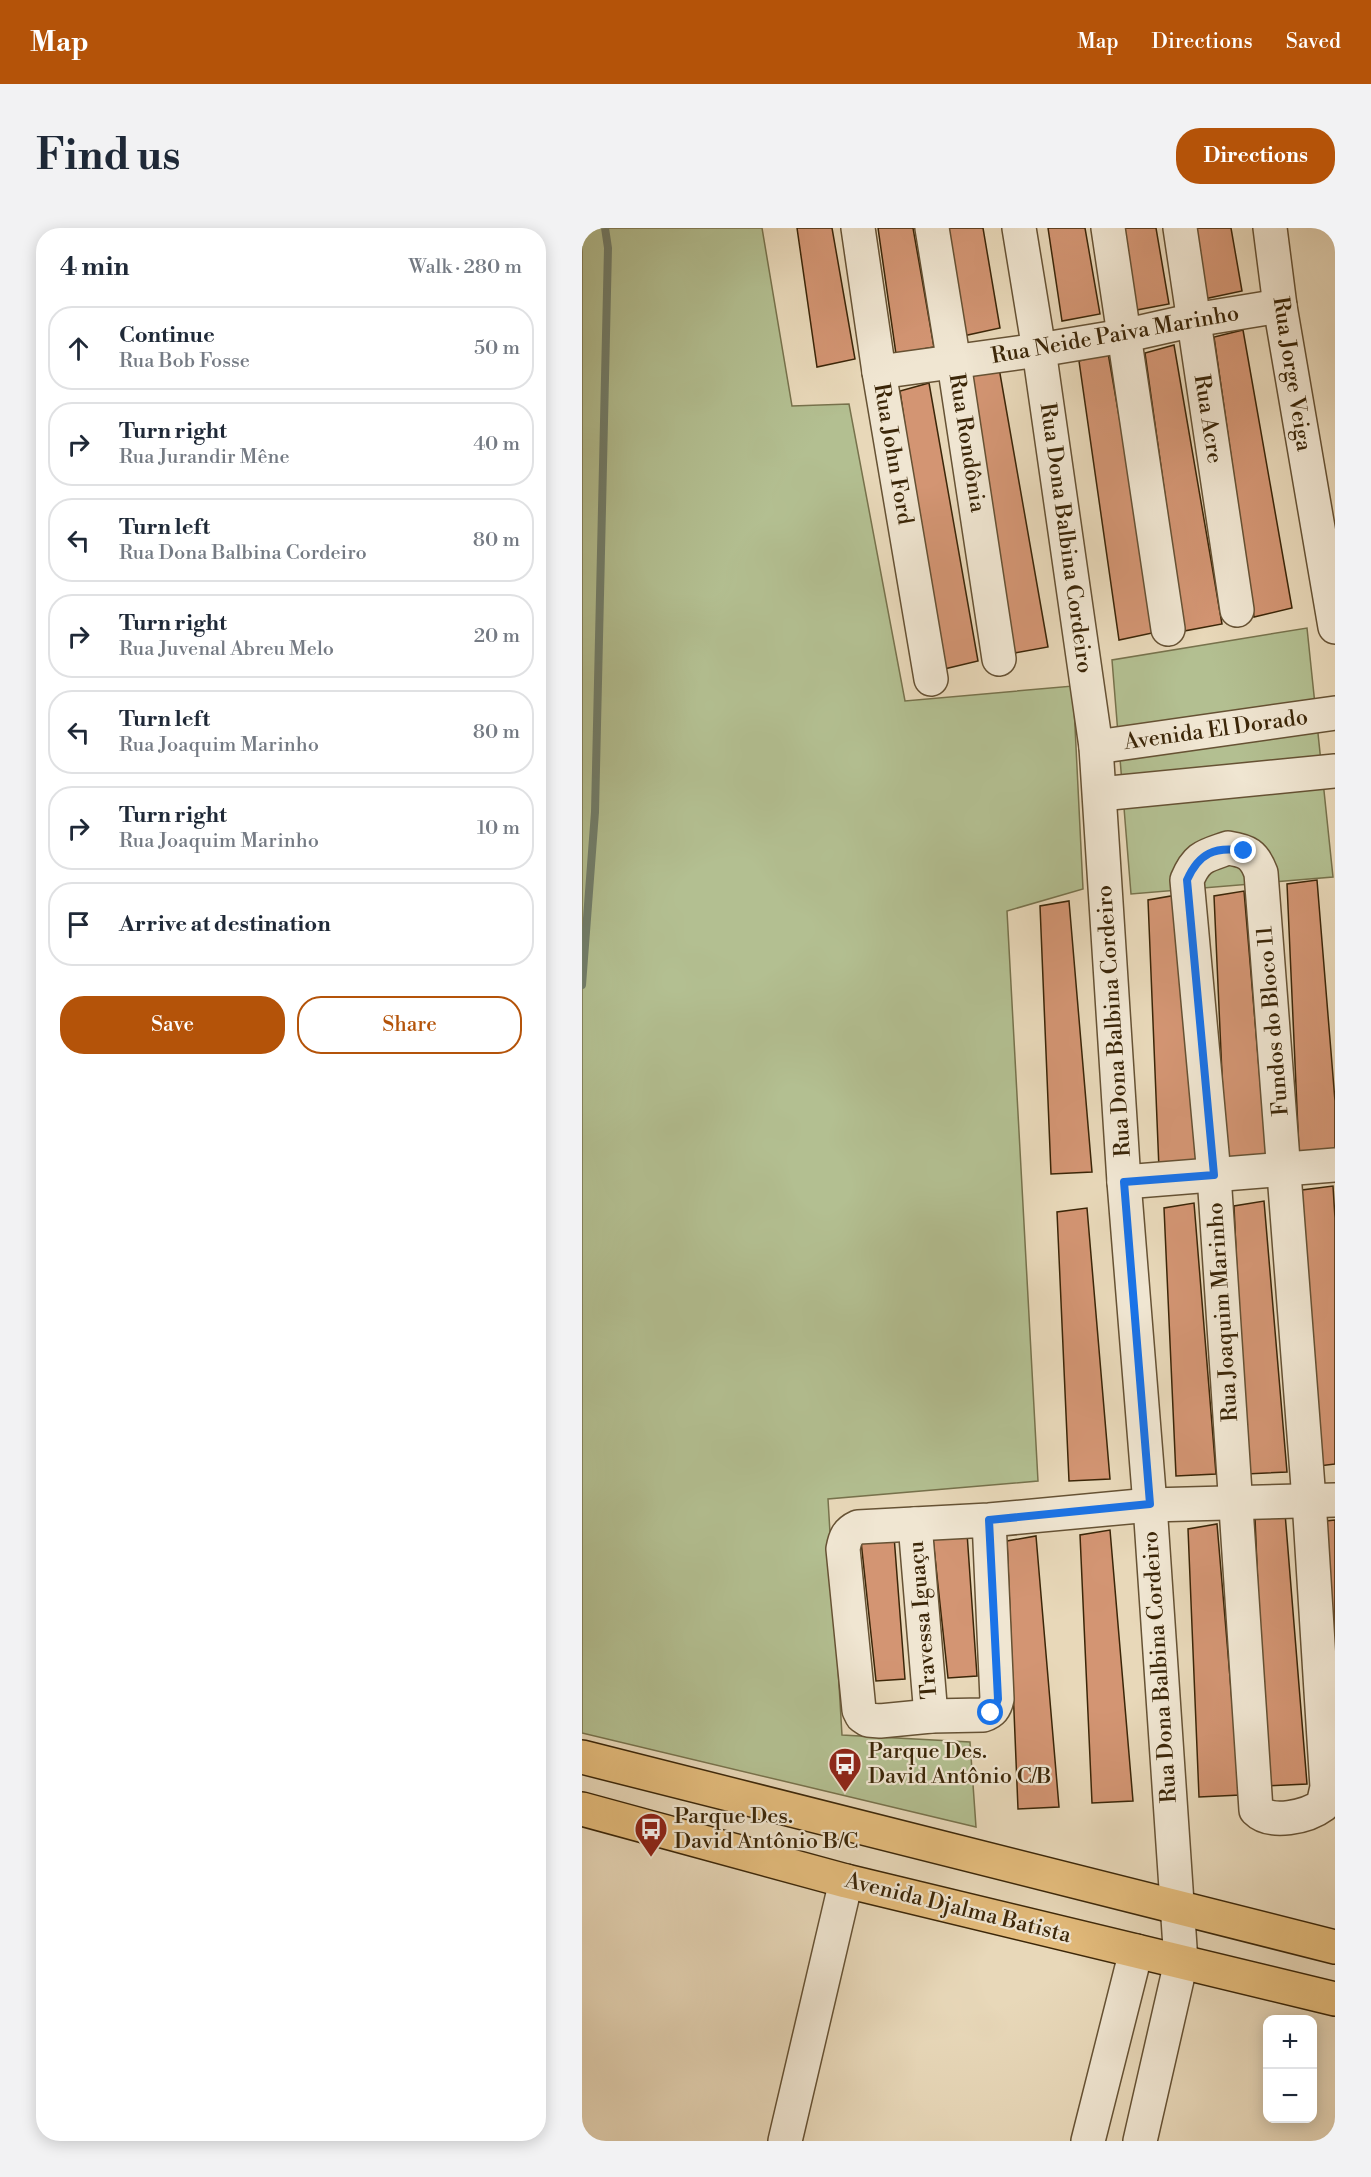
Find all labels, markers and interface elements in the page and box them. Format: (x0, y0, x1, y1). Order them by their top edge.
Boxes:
text: Map (30, 25, 89, 60)
text: Map (1077, 29, 1119, 55)
text: Directions (1152, 29, 1253, 55)
text: Saved (1286, 29, 1341, 55)
button: Directions (1176, 128, 1335, 184)
text: Find us (36, 130, 180, 183)
text: 4 min (60, 251, 130, 283)
text: Walk · 280 m (409, 255, 522, 280)
street label: Rua Jorge Veiga (1266, 295, 1318, 454)
street label: Rua Neide Paiva Marinho (989, 300, 1241, 370)
text: Continue (119, 322, 215, 349)
icon: ahead (62, 332, 95, 365)
text: 50 m (474, 336, 520, 361)
text: Rua Bob Fosse (119, 349, 250, 374)
street label: Rua Rondônia (943, 372, 991, 515)
street label: Rua Acre (1188, 373, 1228, 465)
street label: Rua John Ford (867, 381, 919, 527)
street label: Rua Dona Balbina Cordeiro (1034, 401, 1098, 675)
text: Turn right (119, 418, 227, 445)
icon: right (62, 428, 95, 461)
text: 40 m (473, 432, 520, 457)
text: Rua Jurandir Mêne (119, 445, 290, 470)
text: Turn left (119, 514, 210, 541)
icon: left (62, 524, 95, 557)
text: 80 m (473, 528, 520, 553)
text: Rua Dona Balbina Cordeiro (119, 541, 367, 566)
text: Turn right (119, 610, 227, 637)
icon: right (62, 620, 95, 653)
text: 20 m (474, 624, 520, 649)
text: Rua Juvenal Abreu Melo (119, 637, 334, 662)
street label: Avenida El Dorado (1121, 704, 1310, 756)
text: Turn left (119, 706, 210, 733)
icon: left (62, 716, 95, 749)
text: 80 m (473, 720, 520, 745)
text: Rua Joaquim Marinho (119, 733, 319, 758)
text: Turn right (119, 802, 227, 829)
icon: right (62, 812, 95, 845)
text: 10 m (477, 816, 520, 841)
text: Rua Joaquim Marinho (119, 829, 319, 854)
route end (1230, 837, 1256, 863)
street label: Rua Dona Balbina Cordeiro (1091, 884, 1137, 1158)
icon: arrive (62, 908, 95, 941)
text: Arrive at destination (119, 911, 331, 938)
street label: Fundos do Bloco 11 (1251, 924, 1295, 1117)
button: Save (60, 996, 285, 1054)
button: Share (297, 996, 522, 1054)
street label: Rua Joaquim Marinho (1202, 1201, 1244, 1423)
street label: Rua Dona Balbina Cordeiro (1137, 1530, 1183, 1804)
street label: Travessa Iguaçu (903, 1539, 943, 1700)
route start (977, 1699, 1003, 1725)
place label: Parque Des. David Antônio C/B (868, 1738, 1051, 1790)
bus stop icon: Parque Des. David Antônio C/B (827, 1746, 863, 1793)
place label: Parque Des. David Antônio B/C (674, 1803, 858, 1855)
bus stop icon: Parque Des. David Antônio B/C (633, 1811, 669, 1858)
street label: Avenida Djalma Batista (841, 1867, 1075, 1949)
map controls (1263, 2015, 1317, 2123)
button: + (1263, 2015, 1317, 2069)
button: − (1263, 2069, 1317, 2123)

